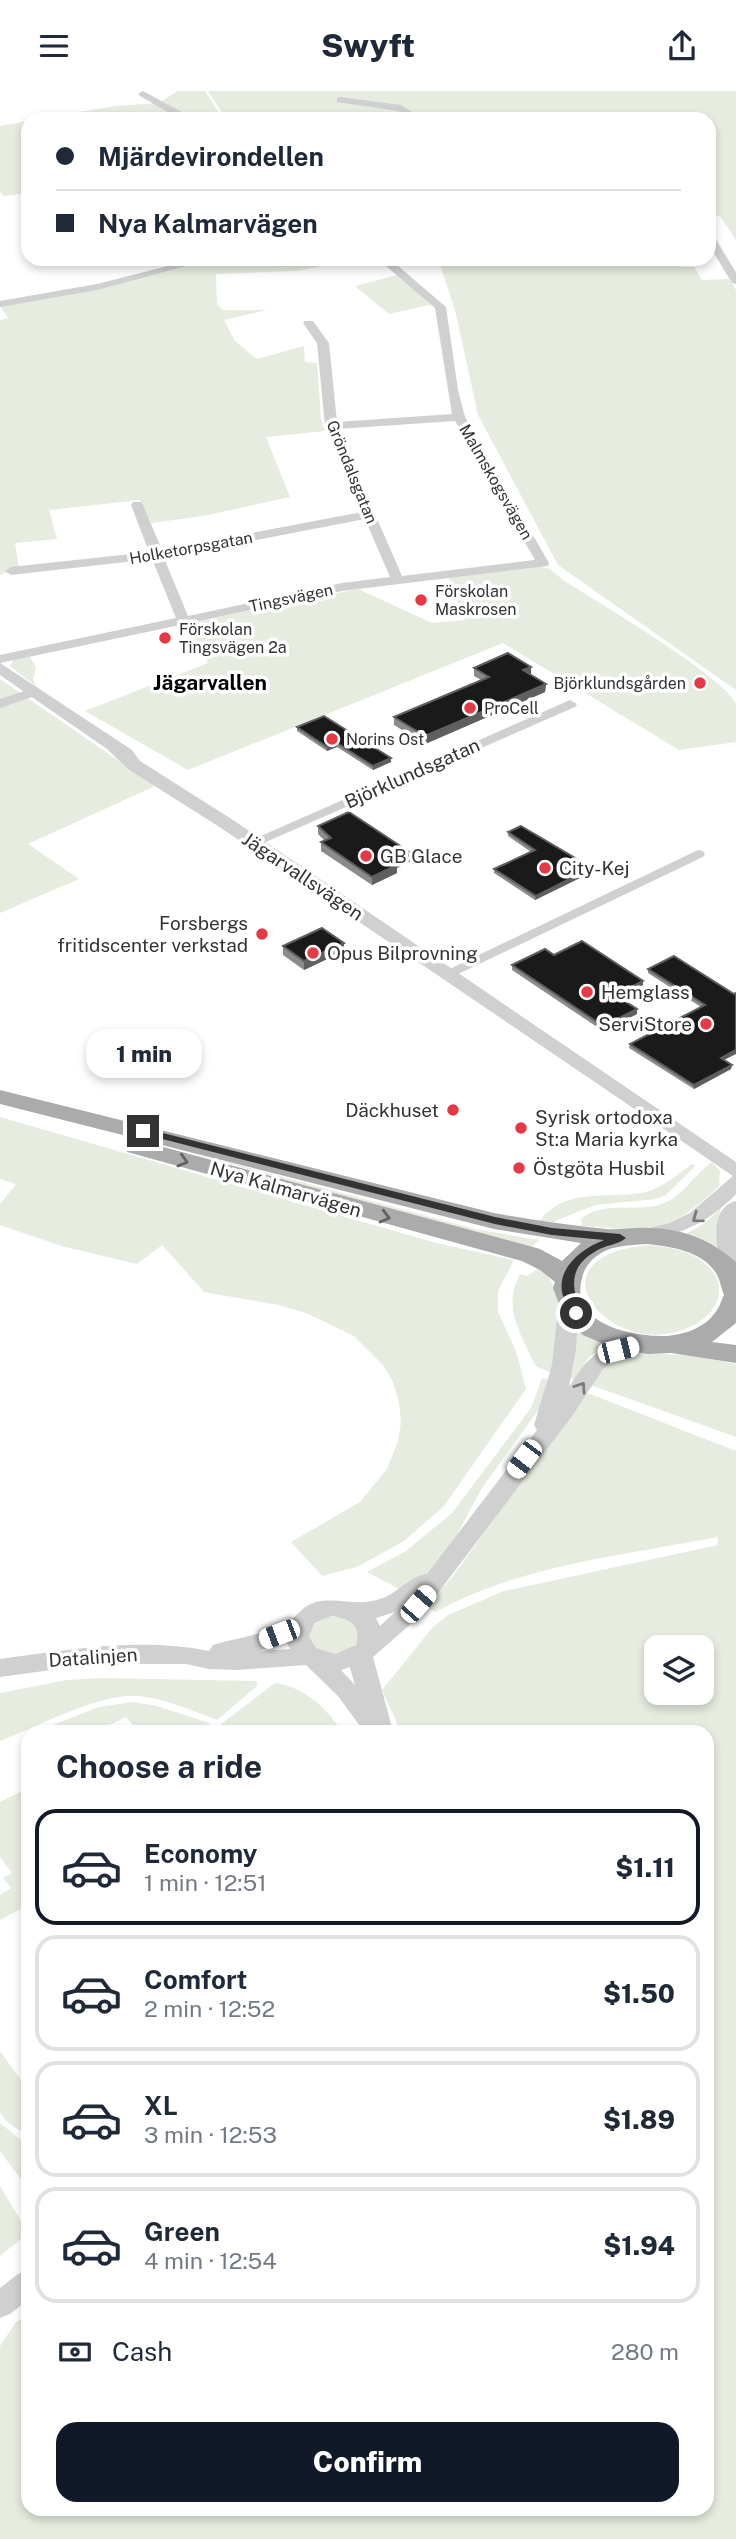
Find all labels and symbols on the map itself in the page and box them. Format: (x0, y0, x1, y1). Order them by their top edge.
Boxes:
street label: Gröndalsgatan (323, 418, 381, 526)
street label: Malmskogsvägen (455, 421, 537, 543)
street label: Holketorpsgatan (128, 528, 254, 568)
street label: Tingsvägen (247, 580, 335, 616)
place label: Förskolan Maskrosen (435, 582, 516, 619)
marker: Förskolan Maskrosen (413, 592, 429, 608)
place label: Förskolan Tingsvägen 2a (179, 620, 287, 657)
marker: Förskolan Tingsvägen 2a (157, 630, 173, 646)
district label: Jägarvallen (153, 670, 267, 695)
place label: Björklundsgården (553, 674, 686, 693)
marker: Björklundsgården (692, 675, 708, 691)
place label: ProCell (484, 699, 539, 718)
marker: ProCell (462, 700, 478, 716)
place label: Norins Ost (346, 730, 424, 749)
marker: Norins Ost (324, 731, 340, 747)
street label: Björklundsgatan (341, 733, 483, 813)
street label: Jägarvallsvägen (238, 827, 368, 925)
place label: GB Glace (380, 845, 462, 867)
marker: GB Glace (358, 848, 374, 864)
place label: City-Kej (559, 857, 630, 879)
marker: City-Kej (537, 860, 553, 876)
place label: Forsbergs fritidscenter verkstad (57, 912, 248, 956)
marker: Forsbergs fritidscenter verkstad (254, 926, 270, 942)
place label: Opus Bilprovning (327, 942, 478, 964)
marker: Opus Bilprovning (305, 945, 321, 961)
place label: Hemglass (601, 981, 690, 1003)
marker: Hemglass (579, 984, 595, 1000)
place label: ServiStore (598, 1013, 692, 1035)
marker: ServiStore (698, 1016, 714, 1032)
callout: 1 min (85, 1030, 201, 1079)
place label: Däckhuset (345, 1099, 439, 1121)
marker: Däckhuset (445, 1102, 461, 1118)
place label: Syrisk ortodoxa St:a Maria kyrka (535, 1106, 678, 1150)
route end (127, 1115, 159, 1147)
marker: Syrisk ortodoxa St:a Maria kyrka (513, 1120, 529, 1136)
one-way arrow (177, 1152, 189, 1167)
street label: Nya Kalmarvägen (208, 1157, 364, 1221)
place label: Östgöta Husbil (533, 1157, 665, 1179)
marker: Östgöta Husbil (511, 1160, 527, 1176)
one-way arrow (379, 1209, 391, 1223)
one-way arrow (692, 1210, 705, 1222)
route start (560, 1297, 592, 1329)
car (596, 1335, 641, 1365)
one-way arrow (573, 1382, 585, 1395)
car (503, 1436, 546, 1482)
car (397, 1581, 440, 1627)
car (256, 1617, 303, 1651)
street label: Datalinjen (48, 1643, 138, 1671)

